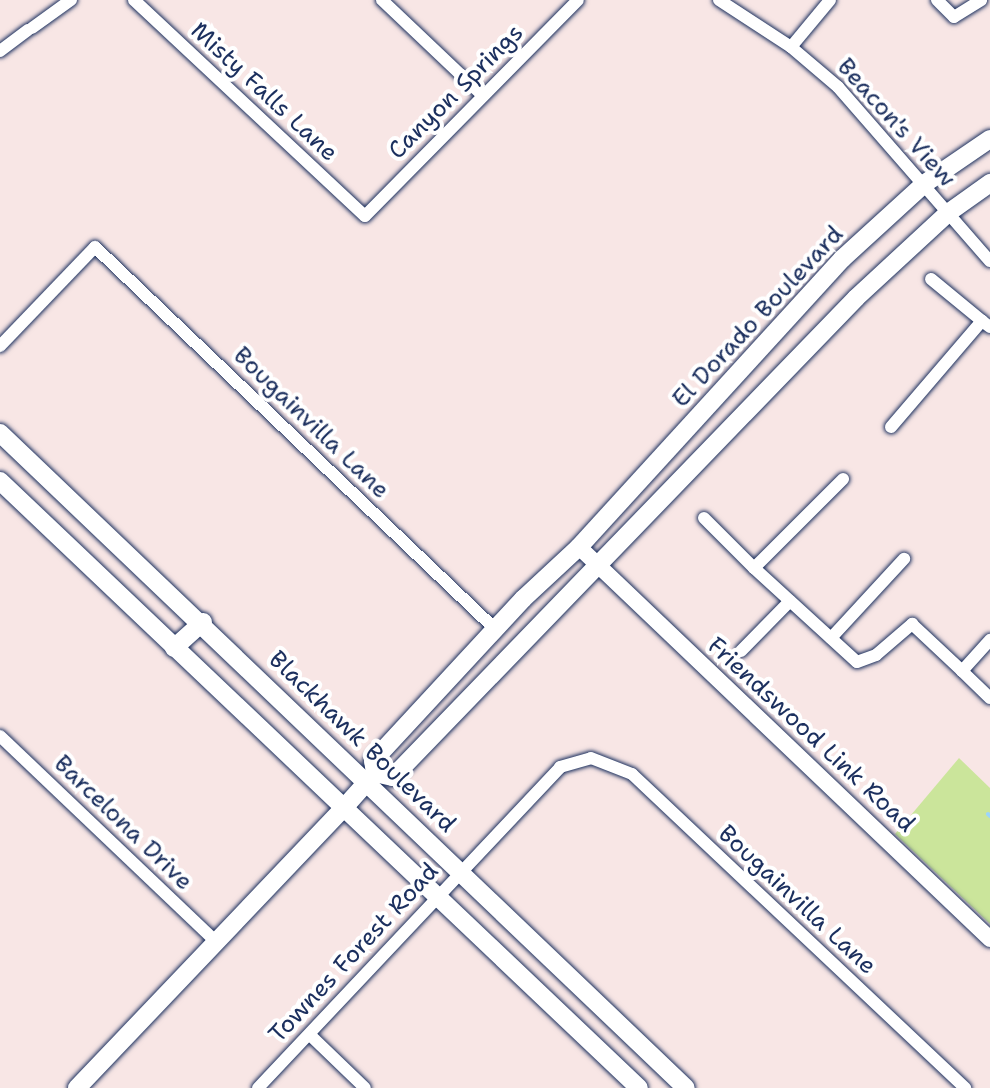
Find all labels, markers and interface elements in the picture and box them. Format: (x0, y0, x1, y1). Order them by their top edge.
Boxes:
street label: Misty Falls Lane (185, 17, 343, 167)
street label: Canyon Springs (383, 19, 529, 165)
street label: Beacon's View (831, 53, 961, 193)
street label: El Dorado Boulevard (667, 220, 849, 414)
street label: Bougainvilla Lane (227, 341, 395, 505)
street label: Friendswood Link Road (701, 631, 921, 839)
street label: Blackhawk Boulevard (263, 645, 461, 839)
street label: Barcelona Drive (48, 750, 198, 896)
street label: Bougainvilla Lane (712, 819, 882, 981)
street label: Townes Forest Road (263, 857, 445, 1049)

